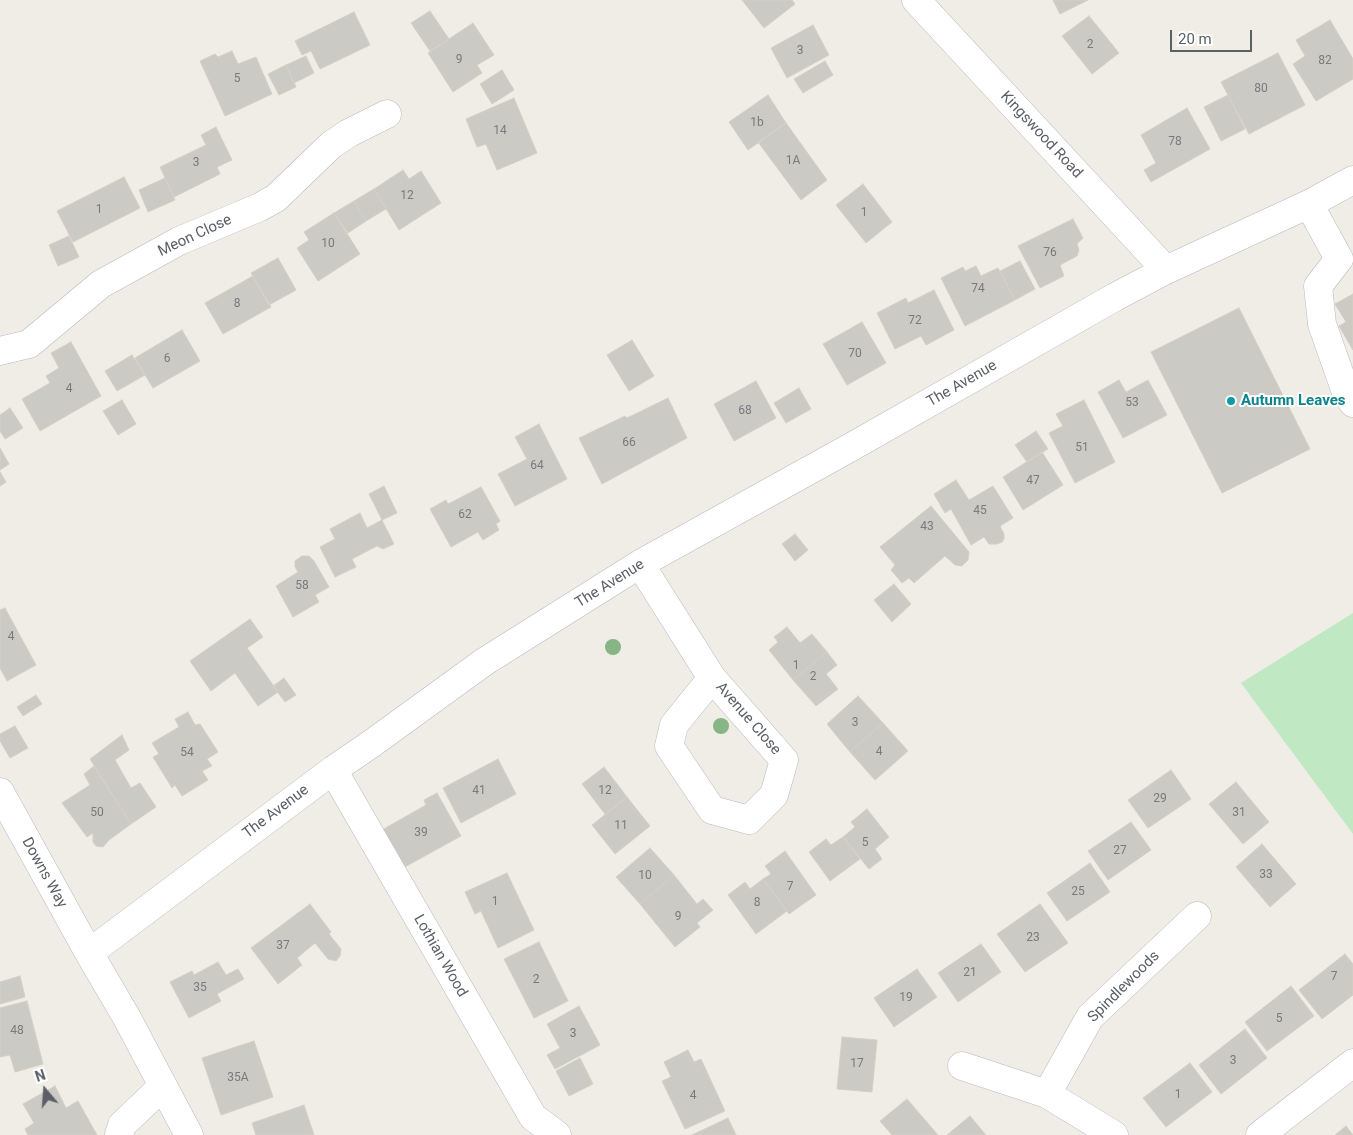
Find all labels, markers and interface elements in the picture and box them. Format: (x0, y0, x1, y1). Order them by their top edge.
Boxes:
scale bar (1173, 20, 1256, 52)
text: 20 m (1178, 30, 1212, 48)
house number: 2 (1087, 38, 1093, 52)
house number: 3 (797, 44, 803, 58)
house number: 9 (456, 53, 462, 67)
house number: 82 (1318, 54, 1332, 68)
house number: 5 (234, 72, 240, 86)
house number: 80 (1254, 82, 1268, 96)
street label: Kingswood Road (996, 88, 1086, 182)
house number: 1b (750, 116, 764, 130)
house number: 14 (493, 124, 507, 138)
house number: 78 (1168, 135, 1182, 149)
house number: 1A (786, 154, 800, 168)
house number: 3 (193, 156, 199, 170)
house number: 12 (400, 189, 414, 203)
house number: 1 (96, 203, 102, 217)
house number: 1 (861, 206, 867, 220)
street label: Meon Close (155, 211, 235, 261)
house number: 10 (321, 237, 335, 251)
house number: 76 (1043, 246, 1057, 260)
house number: 74 (971, 282, 985, 296)
house number: 8 (234, 297, 240, 311)
house number: 72 (908, 314, 922, 328)
house number: 70 (848, 347, 862, 361)
house number: 6 (164, 352, 170, 366)
street label: The Avenue (924, 357, 1000, 411)
house number: 4 (66, 382, 72, 396)
place label: Autumn Leaves (1241, 392, 1345, 410)
marker: Autumn Leaves (1225, 395, 1237, 407)
house number: 53 (1125, 396, 1139, 410)
house number: 68 (738, 404, 752, 418)
house number: 66 (622, 436, 636, 450)
house number: 51 (1075, 441, 1089, 455)
house number: 64 (530, 459, 544, 473)
house number: 47 (1026, 474, 1040, 488)
house number: 45 (973, 504, 987, 518)
house number: 62 (458, 508, 472, 522)
house number: 43 (920, 520, 934, 534)
street label: The Avenue (572, 556, 648, 612)
house number: 58 (295, 579, 309, 593)
house number: 4 (8, 630, 14, 644)
house number: 1 (793, 659, 799, 673)
house number: 2 (810, 670, 816, 684)
street label: Avenue Close (712, 679, 784, 759)
house number: 3 (852, 716, 858, 730)
house number: 4 (876, 745, 882, 759)
house number: 54 (180, 746, 194, 760)
street label: The Avenue (239, 781, 313, 843)
house number: 41 (472, 784, 486, 798)
house number: 12 (598, 784, 612, 798)
house number: 29 (1153, 792, 1167, 806)
house number: 50 (90, 806, 104, 820)
house number: 31 (1232, 806, 1246, 820)
house number: 11 (614, 819, 628, 833)
house number: 39 (414, 826, 428, 840)
street label: Downs Way (17, 835, 71, 911)
house number: 5 (862, 836, 868, 850)
house number: 27 (1113, 844, 1127, 858)
house number: 33 (1259, 868, 1273, 882)
house number: 10 (638, 869, 652, 883)
house number: 7 (787, 880, 793, 894)
house number: 25 (1071, 885, 1085, 899)
house number: 1 (492, 895, 498, 909)
house number: 8 (754, 896, 760, 910)
house number: 9 (675, 910, 681, 924)
street label: Lothian Wood (409, 912, 471, 1000)
house number: 23 (1026, 931, 1040, 945)
house number: 37 (276, 939, 290, 953)
street label: Spindlewoods (1084, 947, 1164, 1027)
house number: 21 (963, 966, 977, 980)
house number: 7 (1331, 970, 1337, 984)
house number: 2 (533, 973, 539, 987)
house number: 35 (193, 981, 207, 995)
house number: 19 (899, 991, 913, 1005)
house number: 5 (1276, 1012, 1282, 1026)
house number: 48 (10, 1024, 24, 1038)
house number: 3 (570, 1027, 576, 1041)
house number: 3 (1230, 1054, 1236, 1068)
house number: 17 (850, 1057, 864, 1071)
north arrow (20, 1065, 70, 1115)
text: N (33, 1067, 48, 1085)
house number: 35A (227, 1071, 249, 1085)
house number: 1 (1175, 1088, 1181, 1102)
house number: 4 (690, 1089, 696, 1103)

